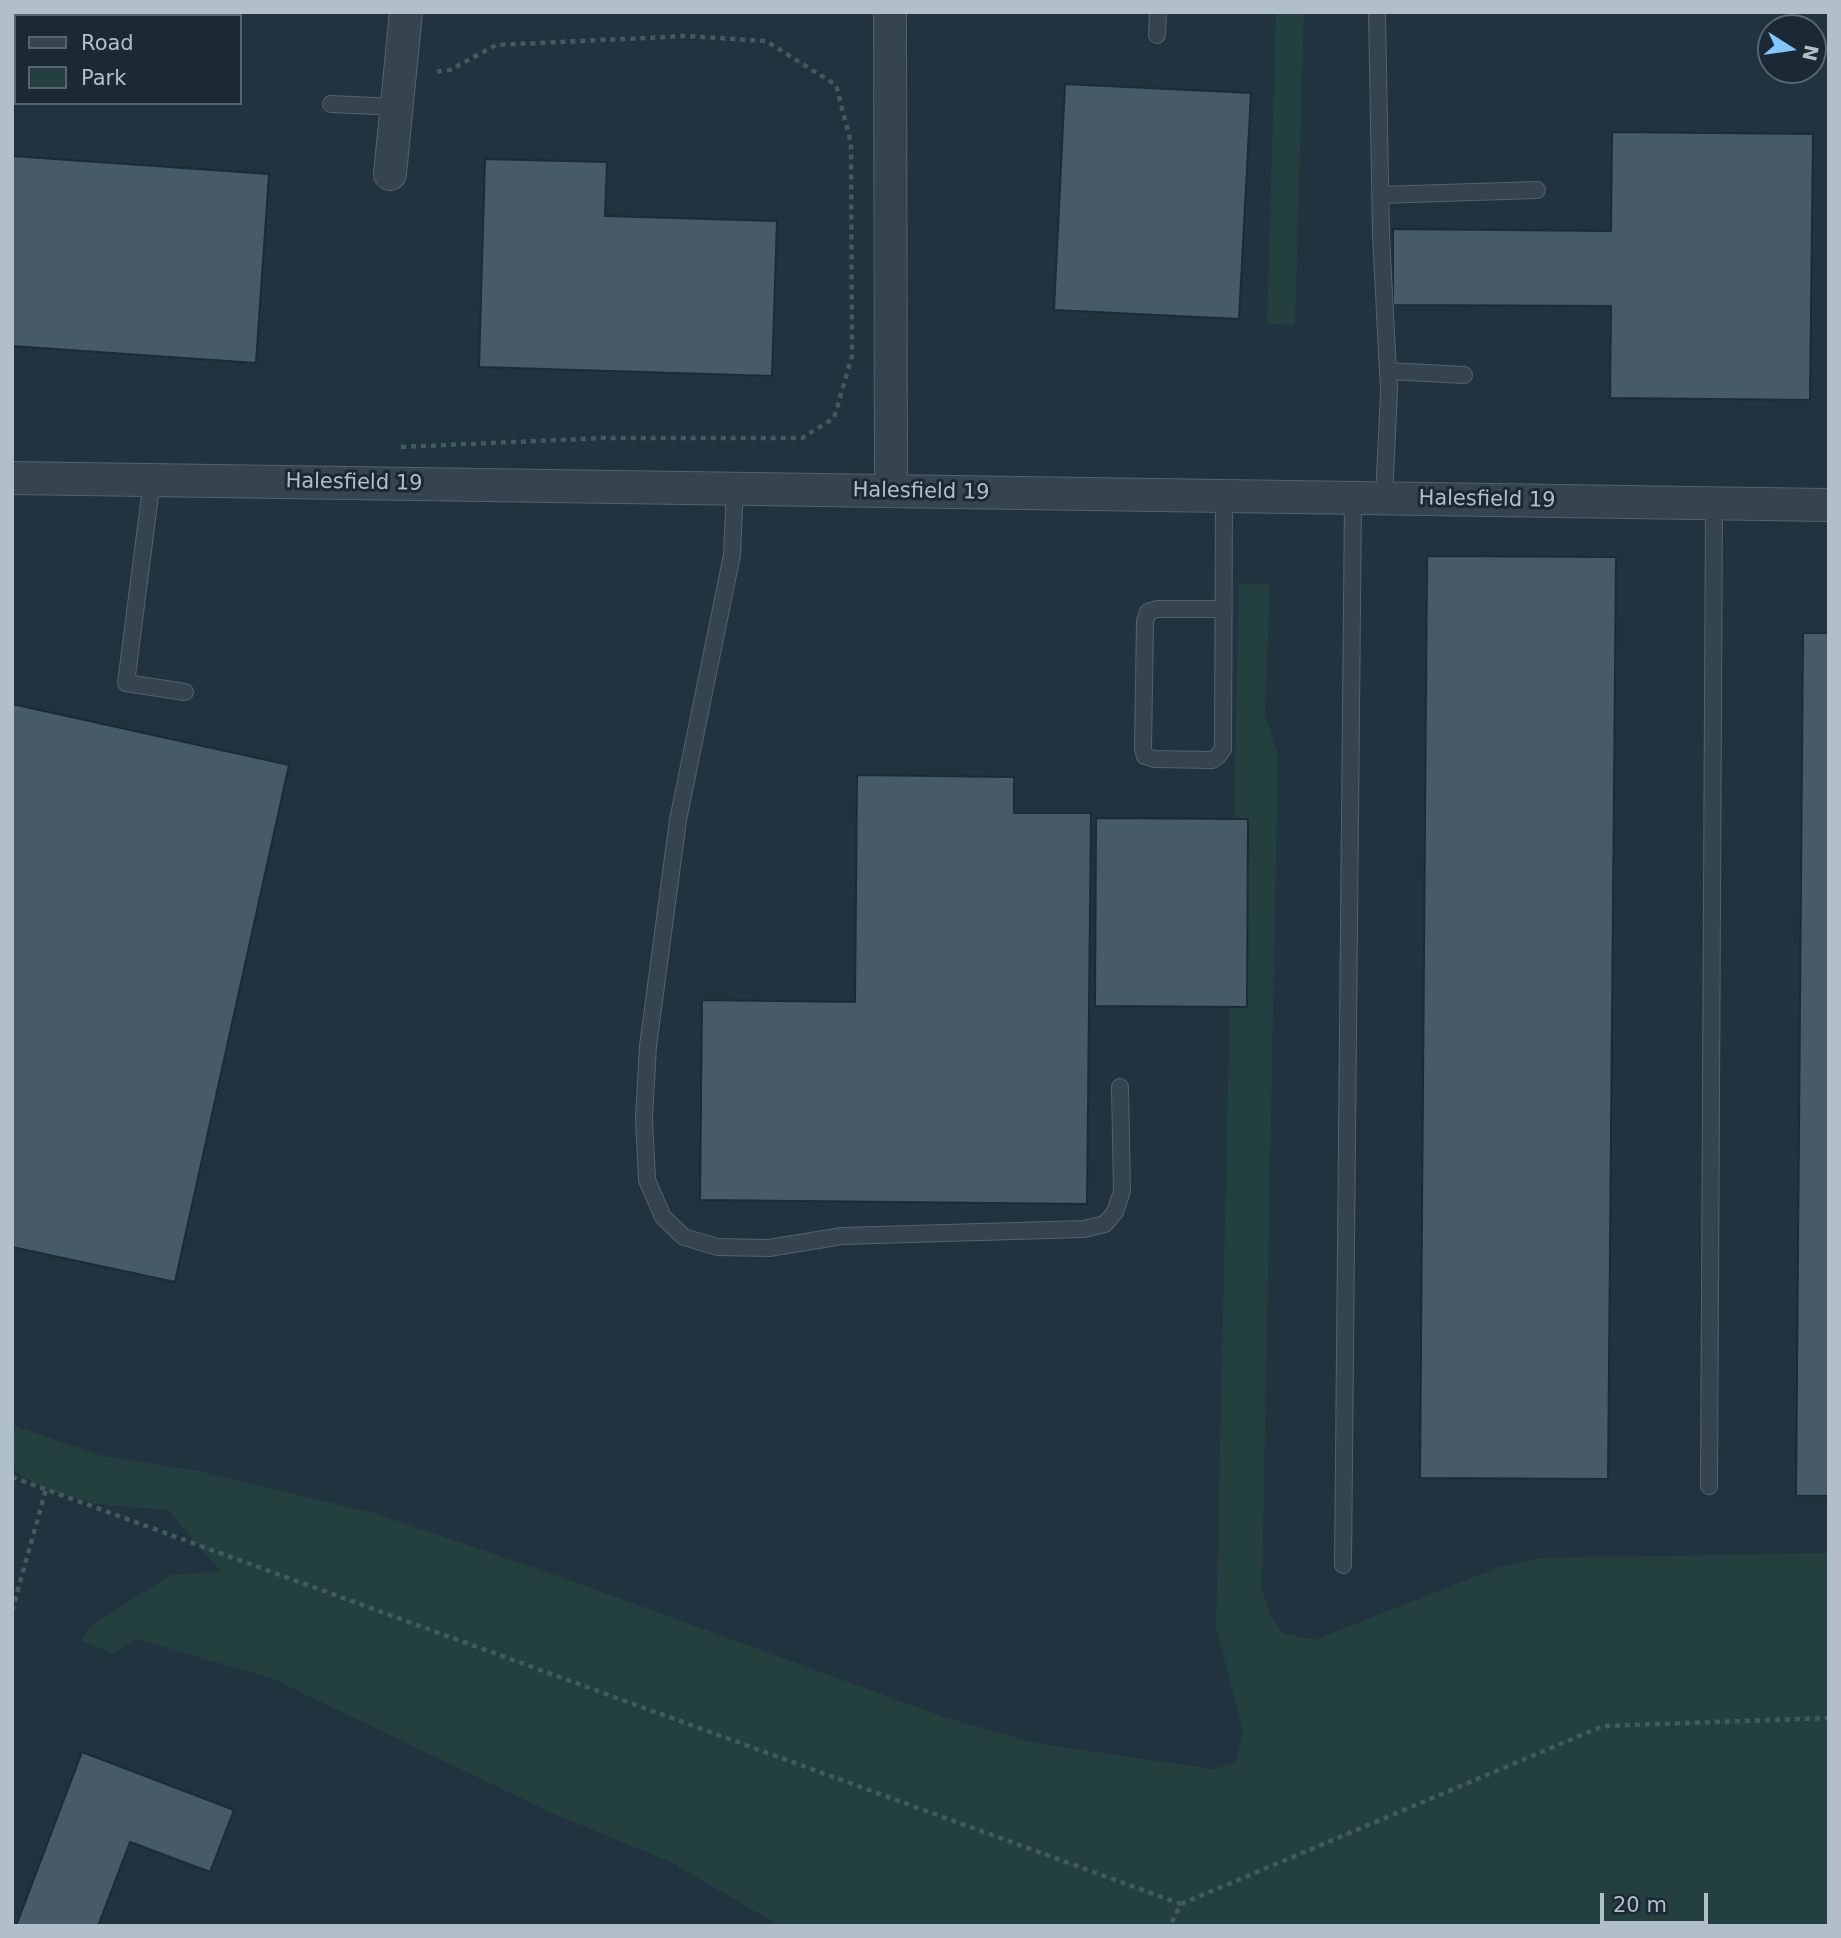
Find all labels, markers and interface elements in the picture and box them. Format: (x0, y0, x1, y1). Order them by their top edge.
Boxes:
legend (14, 14, 242, 105)
north arrow (1757, 14, 1827, 84)
text: Road (81, 31, 134, 55)
text: N (1798, 43, 1823, 63)
text: Park (81, 66, 126, 90)
street label: Halesfield 19 (285, 469, 423, 497)
street label: Halesfield 19 (852, 478, 990, 506)
street label: Halesfield 19 (1418, 486, 1556, 514)
scale bar (1603, 1878, 1712, 1922)
text: 20 m (1613, 1893, 1667, 1917)

